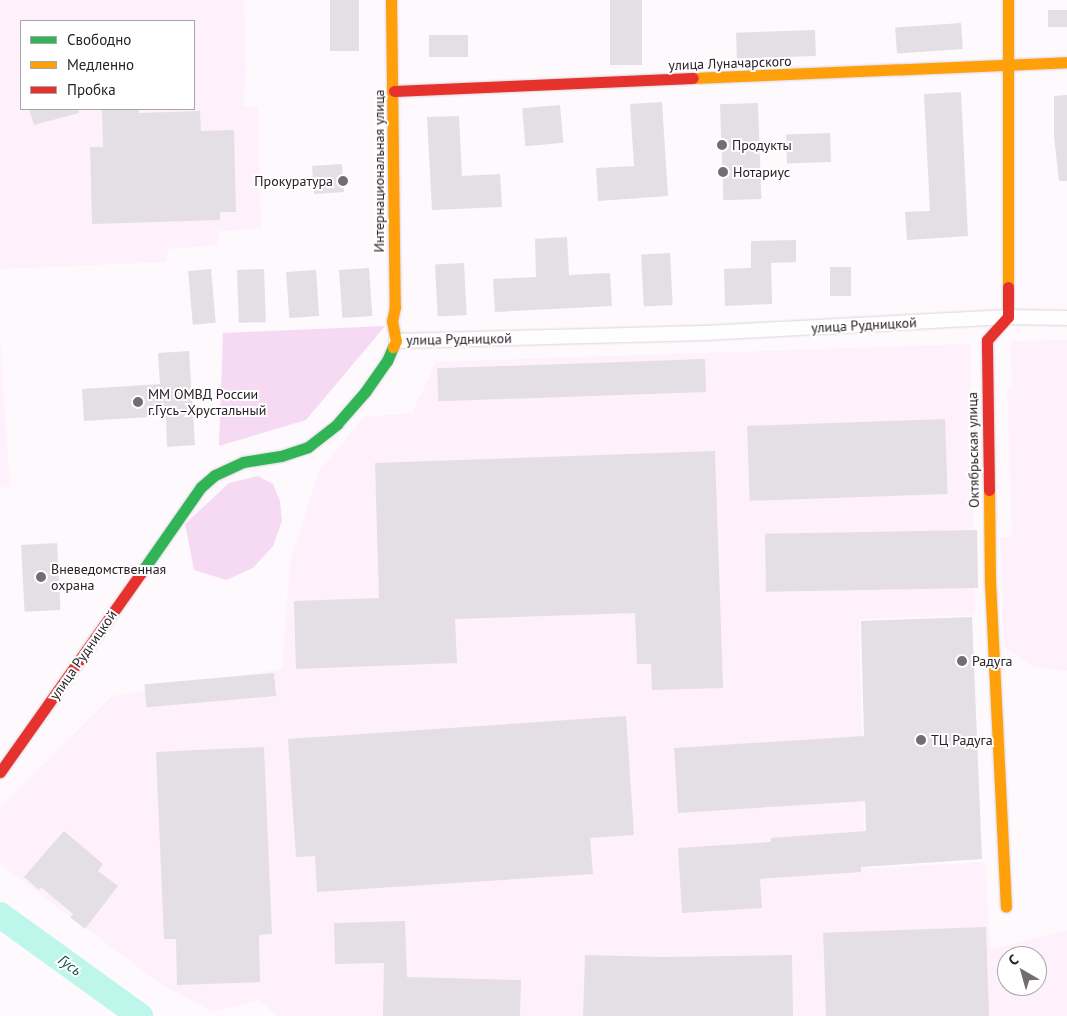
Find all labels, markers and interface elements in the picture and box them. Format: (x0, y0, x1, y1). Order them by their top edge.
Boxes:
legend (20, 20, 195, 110)
text: Свободно (67, 30, 131, 49)
street label: улица Луначарского (668, 52, 792, 74)
text: Медленно (67, 55, 134, 74)
text: Пробка (67, 80, 116, 99)
street label: Интернациональная улица (371, 89, 387, 253)
place label: Продукты (732, 137, 792, 153)
marker: Продукты (716, 139, 728, 151)
place label: Нотариус (733, 164, 790, 180)
marker: Нотариус (717, 166, 729, 178)
place label: Прокуратура (254, 173, 333, 189)
marker: Прокуратура (337, 175, 349, 187)
street label: улица Рудницкой (811, 314, 917, 336)
street label: улица Рудницкой (406, 330, 512, 348)
place label: ММ ОМВД России г.Гусь–Хрустальный (148, 386, 266, 418)
street label: Октябрьская улица (964, 392, 982, 508)
marker: ММ ОМВД России г.Гусь–Хрустальный (132, 396, 144, 408)
place label: Вневедомственная охрана (51, 561, 166, 594)
marker: Вневедомственная охрана (35, 571, 47, 583)
street label: улица Рудницкой (46, 607, 120, 703)
place label: Радуга (972, 653, 1013, 669)
marker: Радуга (956, 655, 968, 667)
place label: ТЦ Радуга (931, 732, 993, 748)
marker: ТЦ Радуга (915, 734, 927, 746)
north arrow (997, 946, 1047, 996)
text: С (1005, 950, 1022, 969)
water label: Гусь (55, 951, 85, 979)

